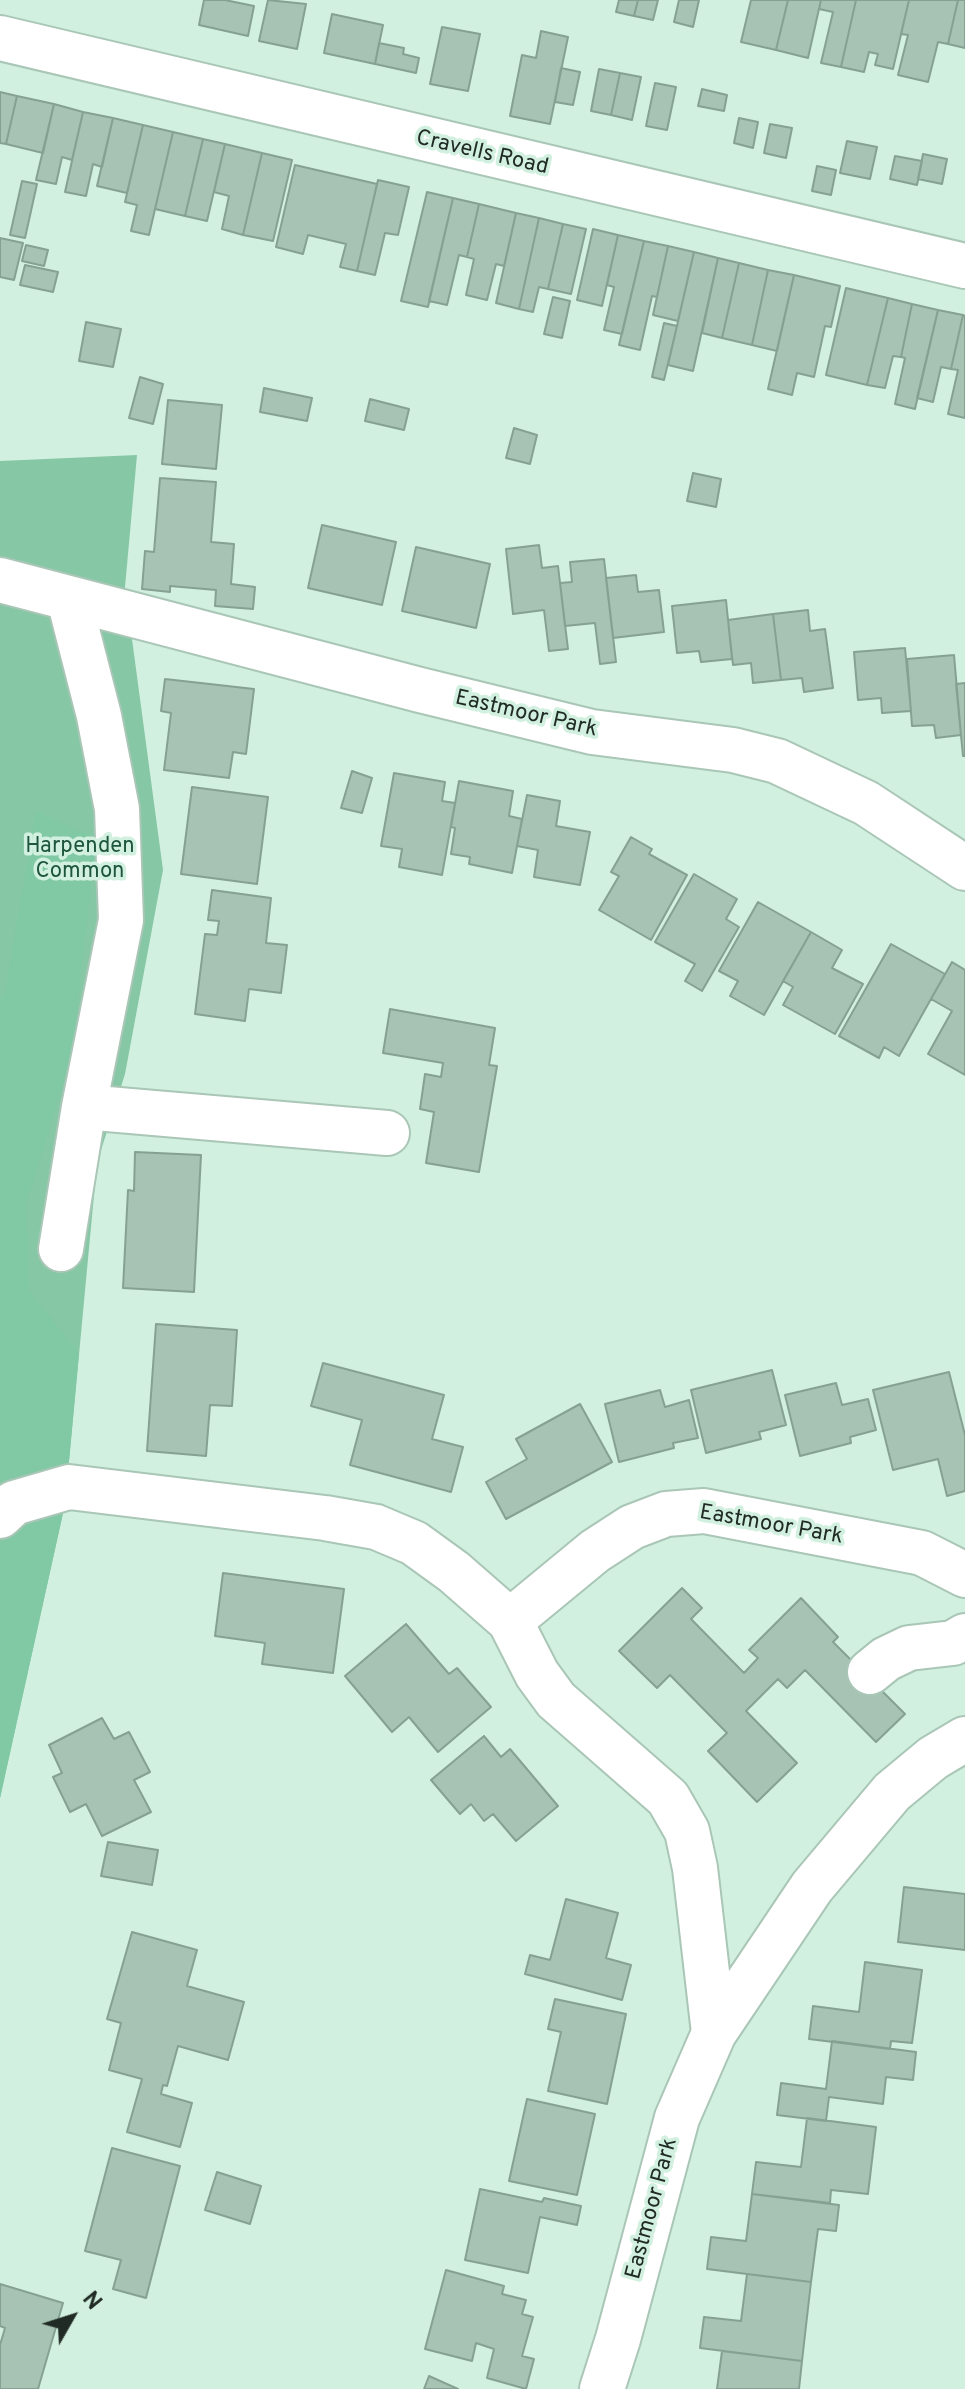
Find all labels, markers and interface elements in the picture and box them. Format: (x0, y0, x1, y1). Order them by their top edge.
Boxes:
street label: Cravells Road (413, 126, 551, 182)
street label: Eastmoor Park (452, 686, 600, 744)
park label: Harpenden Common (25, 835, 135, 886)
street label: Eastmoor Park (697, 1500, 845, 1552)
street label: Eastmoor Park (621, 2136, 685, 2282)
north arrow (32, 2277, 112, 2357)
text: N (76, 2287, 106, 2316)

